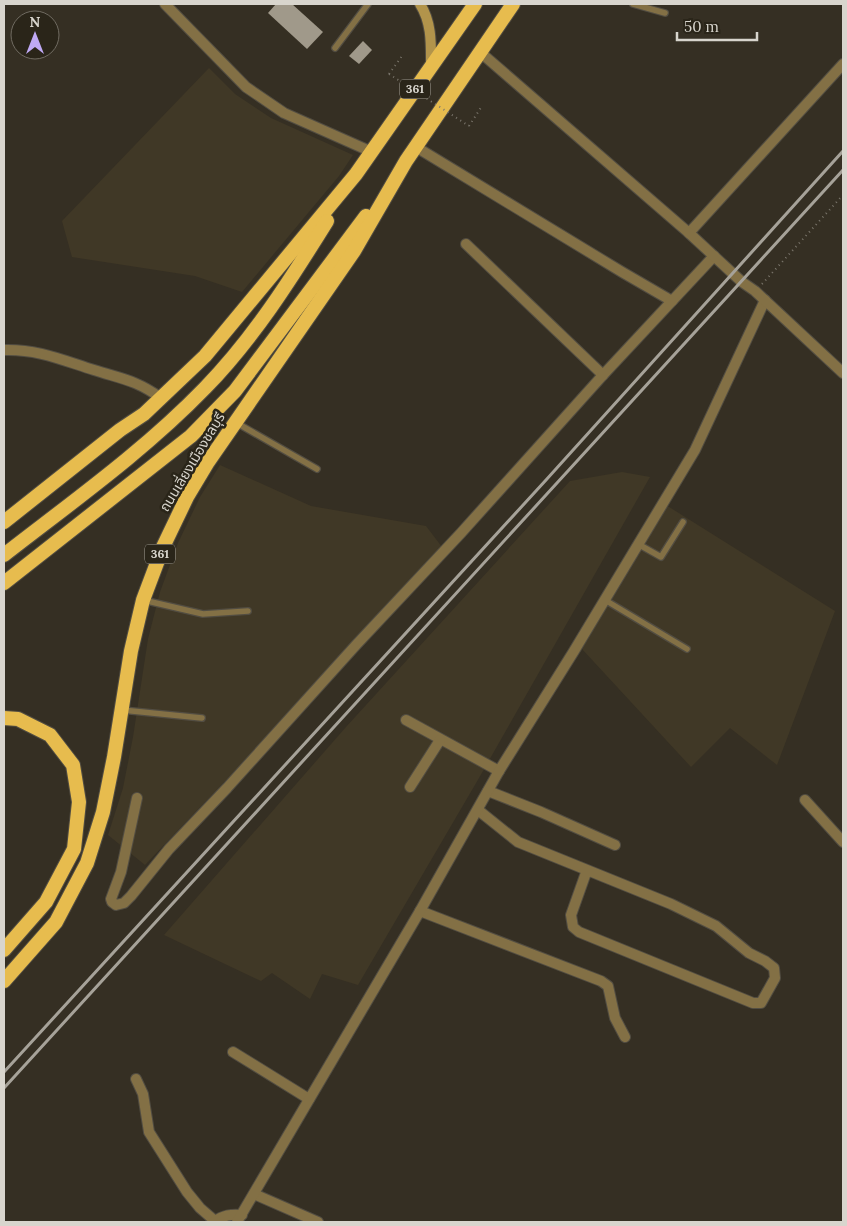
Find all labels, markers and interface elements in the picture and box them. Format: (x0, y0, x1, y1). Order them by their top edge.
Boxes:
north arrow (10, 10, 60, 60)
scale bar (677, 10, 757, 42)
text: N (30, 13, 41, 31)
text: 50 m (684, 17, 719, 36)
road number: 361 (400, 80, 430, 98)
street label: ถนนเลี่ยงเมืองชลบุรี (154, 408, 229, 515)
road number: 361 (145, 544, 175, 564)

